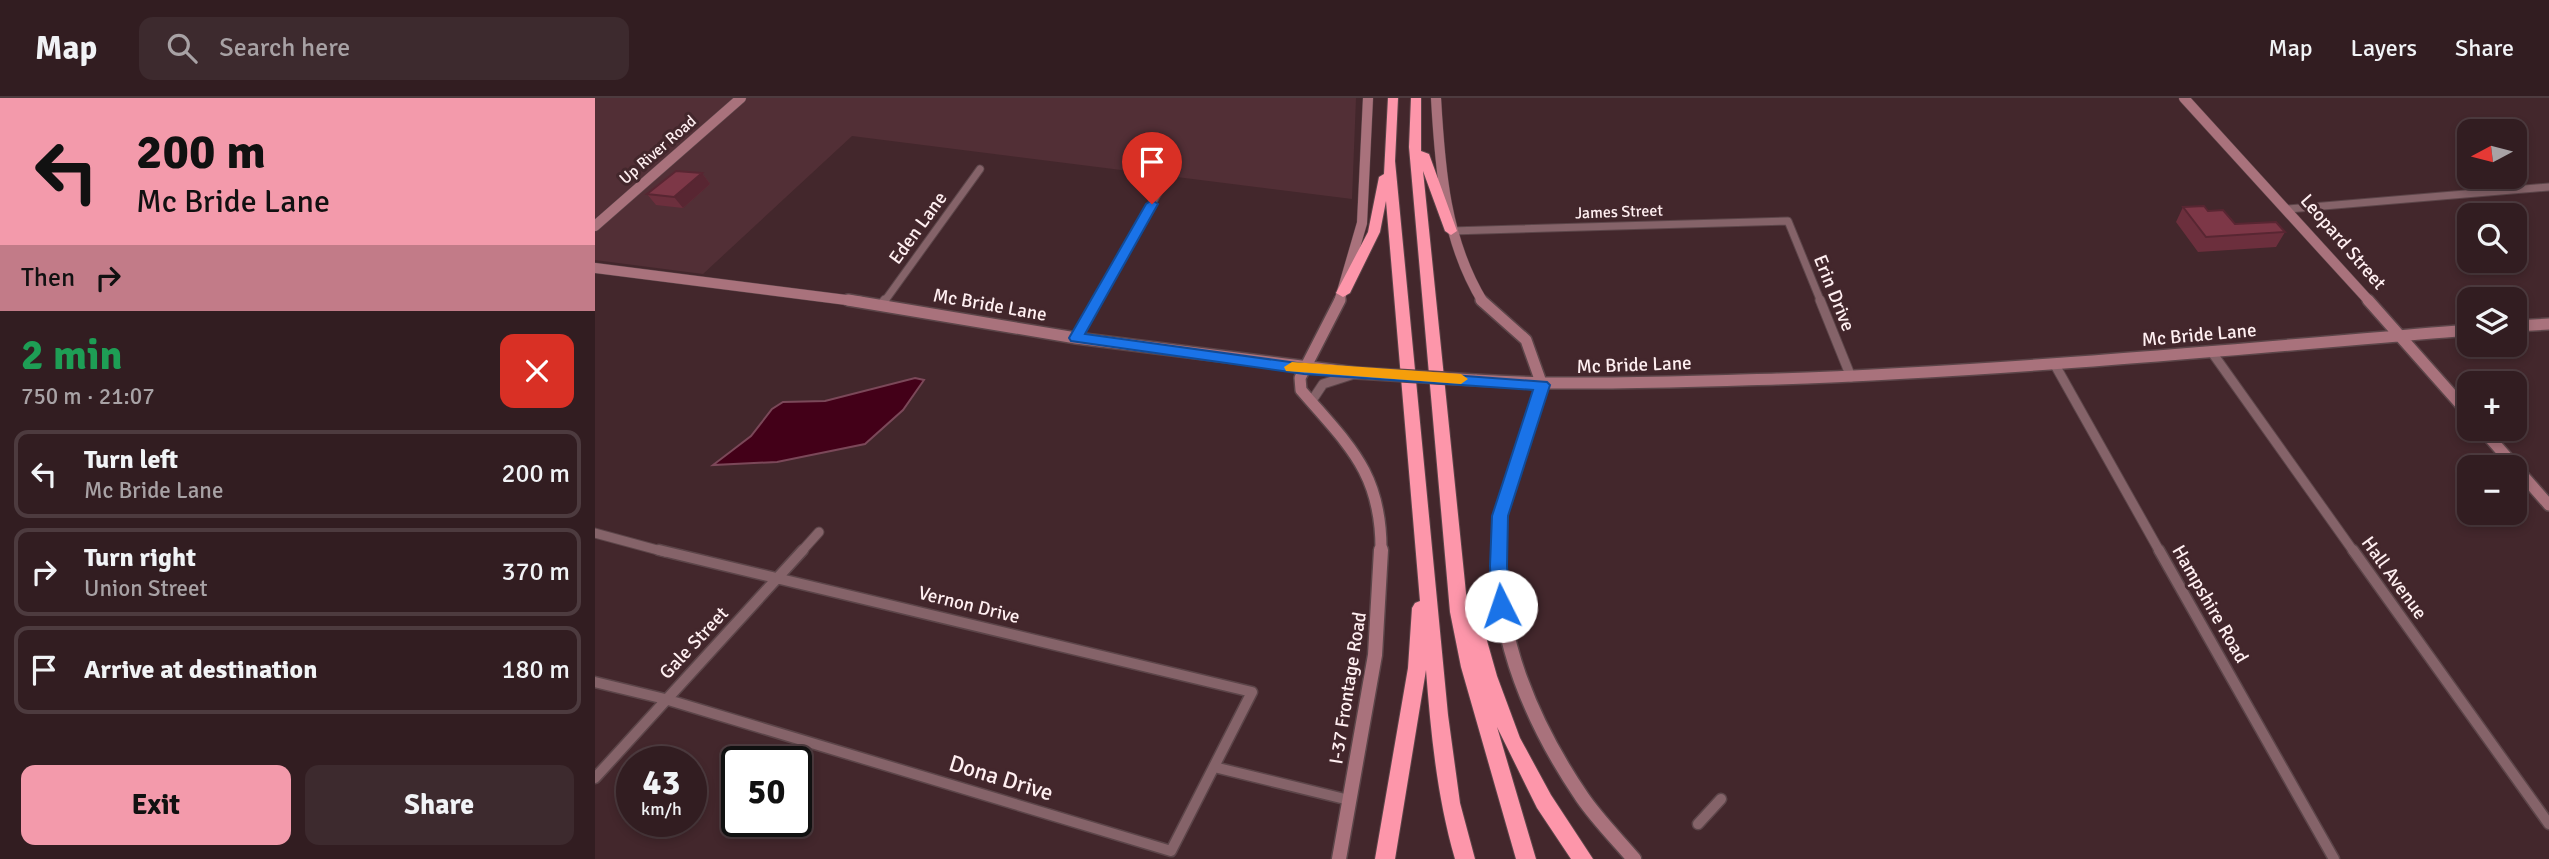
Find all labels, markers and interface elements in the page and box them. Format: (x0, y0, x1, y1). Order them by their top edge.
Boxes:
search box (139, 17, 629, 80)
text: Map (35, 28, 97, 69)
icon: search (163, 29, 201, 67)
text: Search here (219, 32, 350, 64)
text: Map (2268, 33, 2313, 63)
text: Layers (2351, 33, 2417, 63)
text: Share (2455, 33, 2514, 63)
street label: Up River Road (616, 111, 700, 189)
north arrow (2457, 119, 2527, 189)
map controls (2457, 119, 2527, 525)
text: 200 m (136, 122, 266, 182)
icon: left (21, 126, 112, 217)
pin (1122, 132, 1182, 204)
icon: arrive (1133, 143, 1171, 181)
text: Mc Bride Lane (136, 182, 330, 221)
street label: Eden Lane (884, 187, 952, 269)
street label: Leopard Street (2295, 189, 2391, 295)
street label: James Street (1575, 200, 1664, 224)
button: search (2457, 203, 2527, 273)
street label: Erin Drive (1808, 251, 1860, 335)
icon: right (89, 259, 127, 297)
text: Then (21, 262, 75, 294)
street label: Mc Bride Lane (931, 283, 1049, 327)
button: layers (2457, 287, 2527, 357)
street label: Mc Bride Lane (2141, 318, 2257, 352)
text: 2 min (21, 330, 122, 381)
button: close (500, 334, 574, 408)
street label: Mc Bride Lane (1576, 351, 1692, 379)
button: + (2457, 371, 2527, 441)
text: 750 m · 21:07 (21, 382, 155, 411)
text: Turn left (84, 444, 178, 476)
icon: left (25, 455, 63, 493)
button: − (2457, 455, 2527, 525)
text: 200 m (501, 458, 570, 490)
text: Mc Bride Lane (84, 476, 223, 505)
street label: Hall Avenue (2356, 532, 2432, 624)
street label: Hampshire Road (2166, 541, 2254, 667)
text: Turn right (84, 542, 196, 574)
icon: right (25, 553, 63, 591)
text: 370 m (501, 556, 570, 588)
position arrow (1464, 569, 1538, 643)
text: Union Street (84, 574, 208, 603)
street label: Vernon Drive (916, 581, 1022, 629)
street label: Gale Street (654, 601, 734, 684)
street label: I-37 Frontage Road (1324, 610, 1372, 766)
icon: arrive (25, 651, 63, 689)
text: Arrive at destination (84, 654, 317, 686)
text: 180 m (501, 654, 570, 686)
speed limit sign: 50 (721, 746, 812, 837)
street label: Dona Drive (945, 748, 1057, 808)
text: 43 (643, 761, 680, 804)
button: Exit (21, 765, 291, 845)
button: Share (305, 765, 574, 845)
text: km/h (641, 798, 682, 820)

